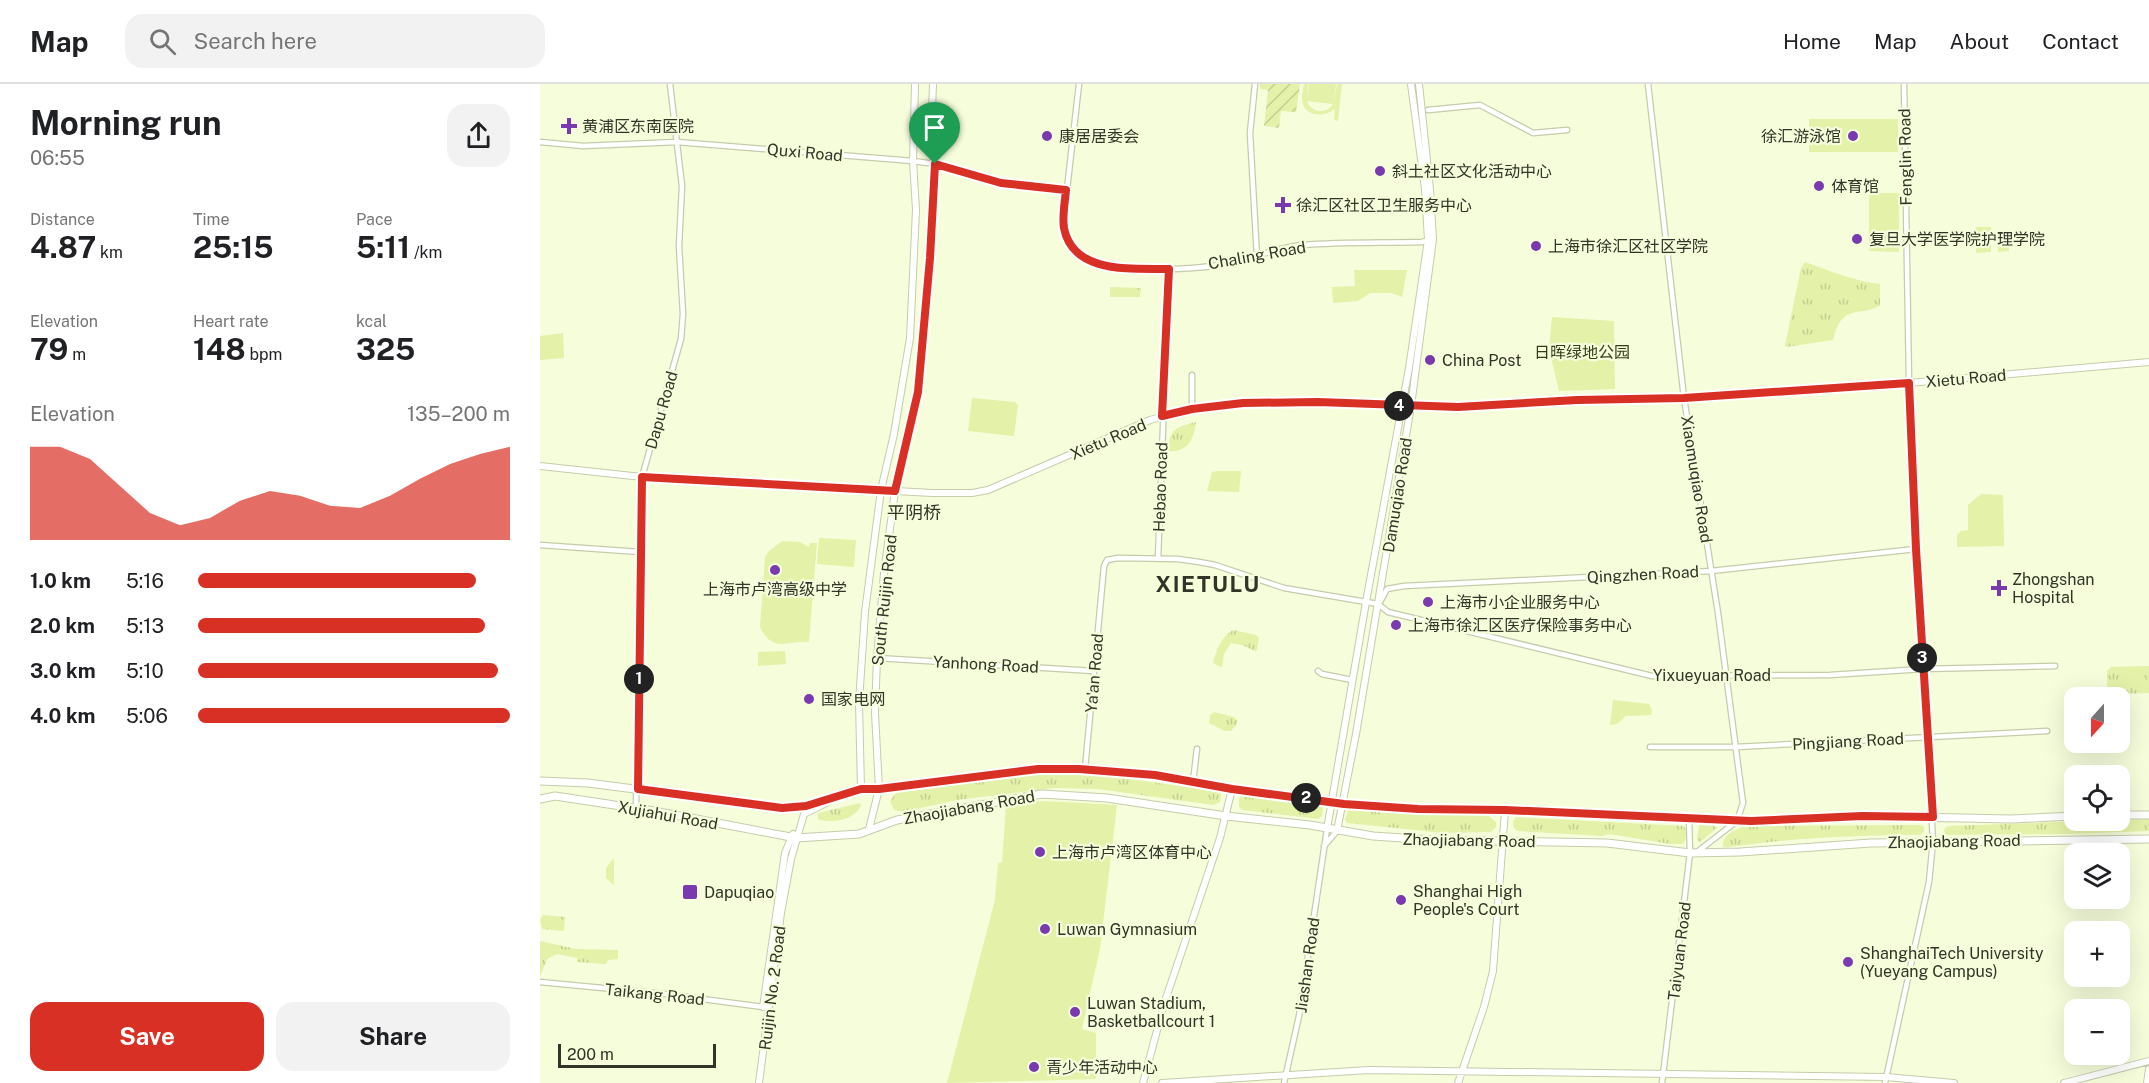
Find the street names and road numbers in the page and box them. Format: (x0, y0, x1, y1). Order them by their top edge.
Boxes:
street label: Fenglin Road (1895, 108, 1916, 206)
street label: Quxi Road (766, 140, 844, 165)
street label: Chaling Road (1207, 238, 1307, 273)
street label: Xietu Road (1925, 366, 2007, 391)
street label: Dapu Road (641, 369, 682, 451)
street label: Xiaomuqiao Road (1677, 414, 1716, 544)
street label: Xietu Road (1067, 415, 1149, 464)
street label: Damuqiao Road (1379, 436, 1416, 554)
street label: Hebao Road (1149, 442, 1172, 532)
street label: South Ruijin Road (868, 534, 901, 667)
street label: Qingzhen Road (1587, 562, 1700, 587)
street label: Ya'an Road (1082, 633, 1107, 714)
street label: Yanhong Road (933, 652, 1039, 677)
street label: Yixueyuan Road (1653, 666, 1771, 685)
street label: Pingjiang Road (1792, 729, 1904, 754)
street label: Zhaojiabang Road (902, 787, 1036, 828)
street label: Xujiahui Road (616, 797, 720, 834)
street label: Zhaojiabang Road (1402, 830, 1536, 851)
street label: Zhaojiabang Road (1887, 831, 2021, 852)
street label: Taiyuan Road (1664, 901, 1695, 1001)
street label: Jiashan Road (1291, 916, 1324, 1014)
street label: Ruijin No. 2 Road (755, 925, 790, 1051)
street label: Taikang Road (604, 980, 706, 1009)

